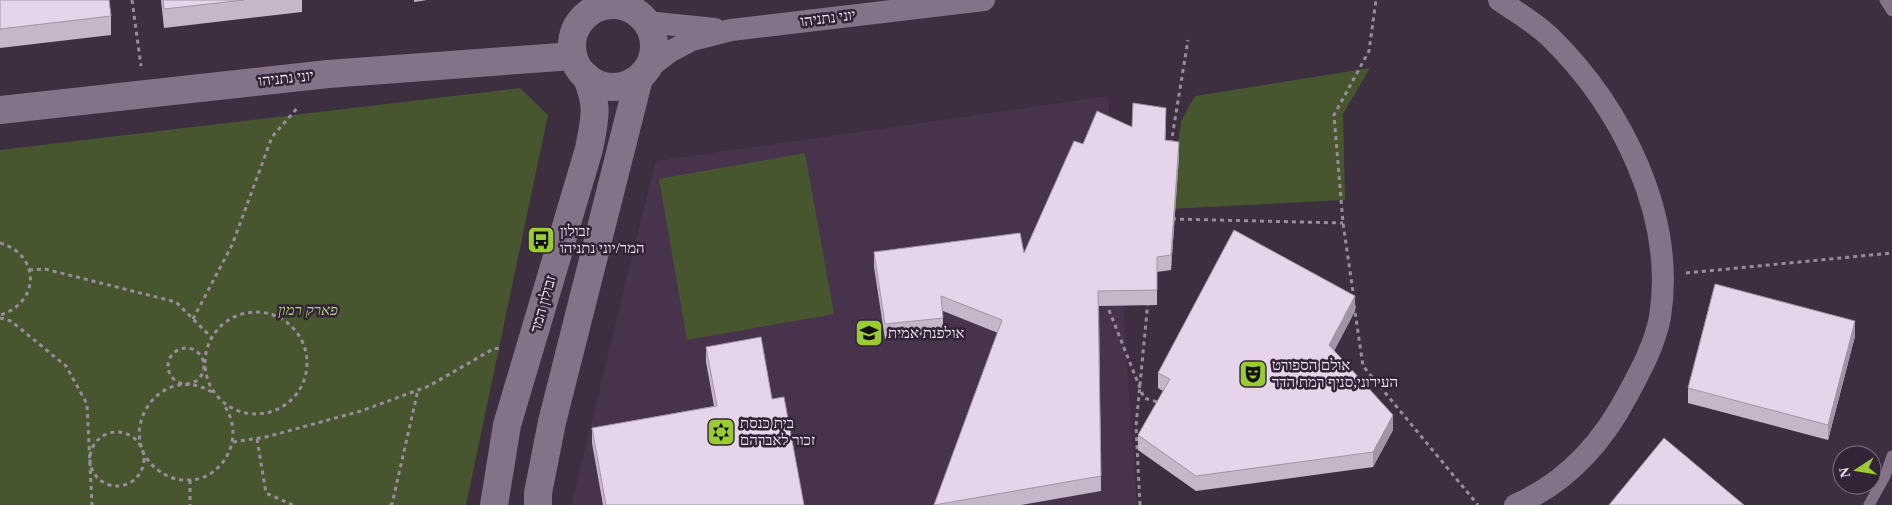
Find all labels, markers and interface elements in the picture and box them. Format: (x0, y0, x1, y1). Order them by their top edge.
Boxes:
street label: יוני נתניהו (799, 7, 857, 29)
street label: יוני נתניהו (257, 67, 315, 89)
place label: זבולון המר/יוני נתניהו (560, 223, 645, 256)
bus stop icon: זבולון המר/יוני נתניהו (526, 225, 556, 255)
street label: זבולון המר (527, 274, 559, 334)
park label: פארק רמון (278, 302, 338, 319)
school or university icon: אולפנת אמית (854, 318, 884, 348)
place label: אולפנת אמית (888, 325, 964, 341)
place label: אולם הספורט העירוני,סניף רמת הדר (1272, 357, 1398, 390)
theatre icon: אולם הספורט העירוני,סניף רמת הדר (1238, 359, 1268, 389)
place label: בית כנסת זכור לאברהם (740, 415, 815, 448)
synagogue icon: בית כנסת זכור לאברהם (706, 417, 736, 447)
north arrow (1832, 445, 1882, 495)
text: N (1836, 466, 1853, 479)

